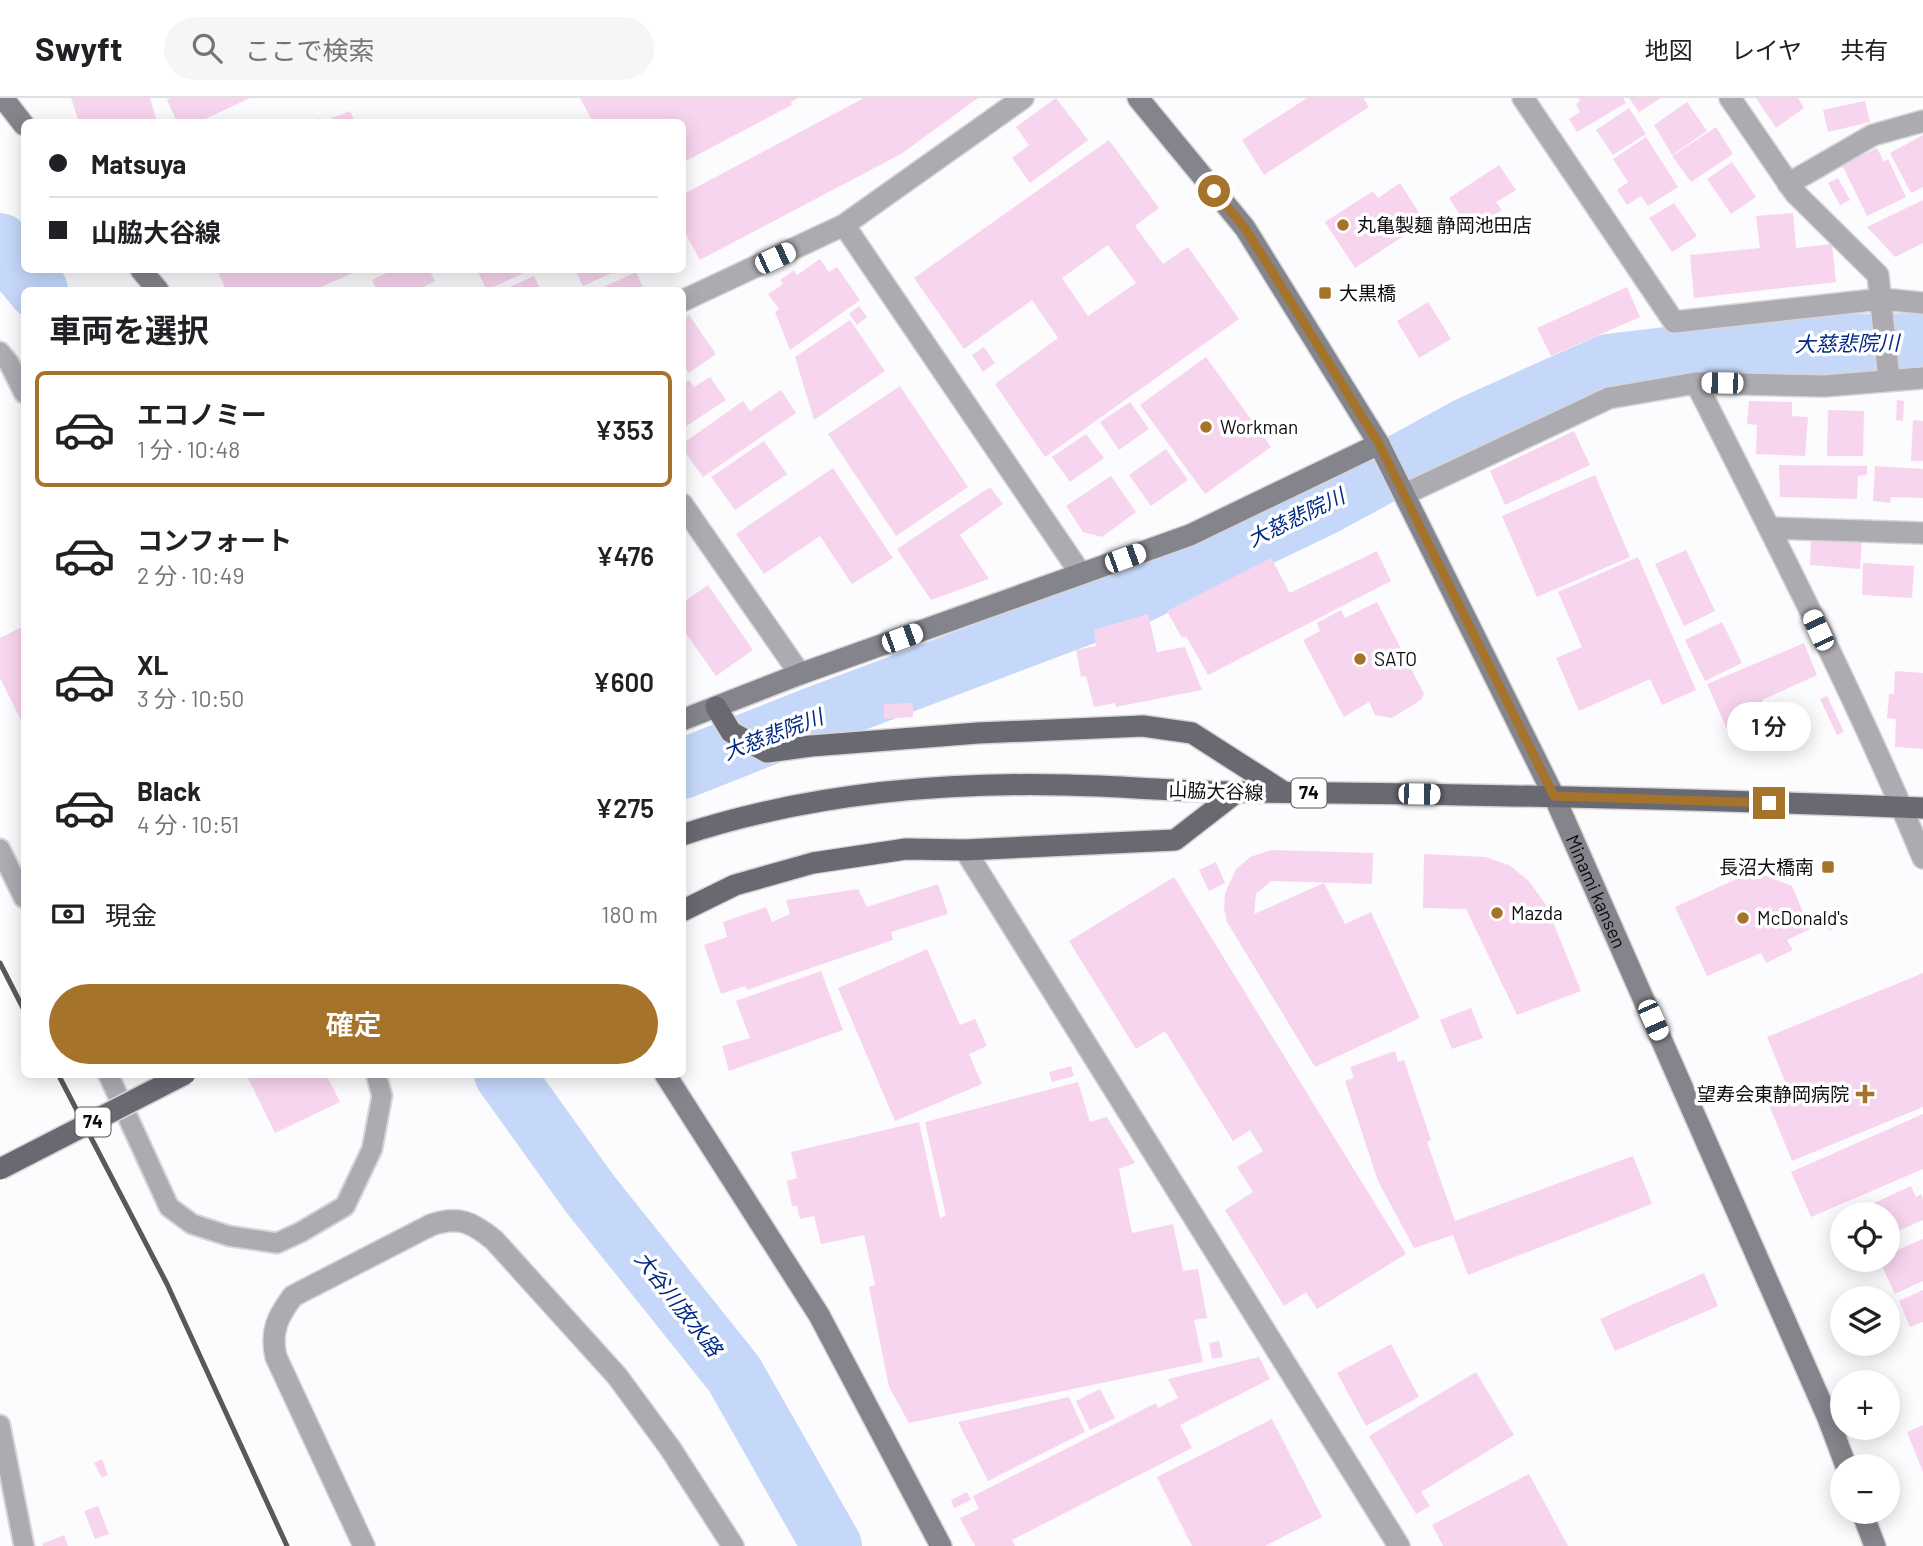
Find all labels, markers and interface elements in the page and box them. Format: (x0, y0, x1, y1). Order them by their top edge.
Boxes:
search box (164, 17, 654, 80)
text: Swyft (35, 28, 122, 68)
icon: search (188, 29, 226, 67)
text: ここで検索 (244, 34, 374, 65)
text: 地図 (1645, 35, 1693, 64)
text: レイヤ (1731, 35, 1802, 64)
text: 共有 (1840, 35, 1888, 64)
text: Matsuya (91, 148, 186, 179)
route start (1198, 175, 1230, 207)
place label: 丸亀製麺 静岡池田店 (1357, 213, 1532, 236)
text: 山脇大谷線 (91, 216, 221, 247)
marker: 丸亀製麺 静岡池田店 (1335, 217, 1351, 233)
car (752, 240, 799, 276)
place label: 大黒橋 (1339, 281, 1396, 304)
marker: 大黒橋 (1317, 285, 1333, 301)
text: 車両を選択 (49, 310, 209, 348)
water label: 大慈悲院川 (1794, 329, 1902, 356)
car (1701, 372, 1744, 394)
icon: car (53, 398, 116, 461)
text: エコノミー (137, 398, 267, 429)
text: ¥353 (595, 414, 654, 445)
place label: Workman (1220, 415, 1298, 438)
marker: Workman (1198, 419, 1214, 435)
text: 1 分 · 10:48 (137, 435, 240, 463)
water label: 大慈悲院川 (1243, 482, 1350, 551)
icon: car (53, 524, 116, 587)
text: コンフォート (137, 524, 292, 555)
text: ¥476 (596, 540, 654, 571)
car (1102, 541, 1149, 575)
text: 2 分 · 10:49 (137, 561, 244, 589)
car (1800, 607, 1837, 653)
car (879, 621, 926, 655)
place label: SATO (1374, 647, 1417, 670)
text: XL (137, 649, 168, 680)
icon: car (53, 650, 116, 713)
marker: SATO (1352, 651, 1368, 667)
text: ¥600 (593, 666, 654, 697)
text: 3 分 · 10:50 (137, 684, 244, 712)
water label: 大慈悲院川 (719, 702, 828, 764)
callout: 1 分 (1727, 702, 1811, 750)
text: 1 分 (1751, 712, 1787, 740)
text: Black (137, 775, 201, 806)
icon: car (53, 776, 116, 839)
street label: 山脇大谷線 (1168, 777, 1264, 804)
road number: 74 (1292, 778, 1326, 808)
car (1398, 783, 1441, 805)
route end (1753, 787, 1785, 819)
text: ¥275 (595, 792, 654, 823)
text: 4 分 · 10:51 (137, 810, 239, 838)
street label: Minami kansen (1561, 831, 1632, 952)
place label: 長沼大橋南 (1719, 855, 1814, 878)
marker: 長沼大橋南 (1820, 859, 1836, 875)
icon: cash (49, 895, 87, 933)
text: 現金 (105, 899, 157, 930)
text: 180 m (601, 900, 658, 928)
place label: Mazda (1511, 901, 1563, 924)
marker: Mazda (1489, 905, 1505, 921)
place label: McDonald's (1757, 906, 1848, 929)
marker: McDonald's (1735, 910, 1751, 926)
button: 確定 (49, 984, 658, 1064)
car (1635, 997, 1672, 1043)
place label: 望寿会東静岡病院 (1697, 1082, 1849, 1105)
marker: 望寿会東静岡病院 (1855, 1084, 1875, 1104)
road number: 74 (76, 1107, 110, 1136)
map controls (1830, 1202, 1900, 1524)
button: locate (1830, 1202, 1900, 1272)
water label: 大谷川放水路 (631, 1246, 729, 1362)
button: layers (1830, 1286, 1900, 1356)
button: + (1830, 1370, 1900, 1440)
button: − (1830, 1454, 1900, 1524)

